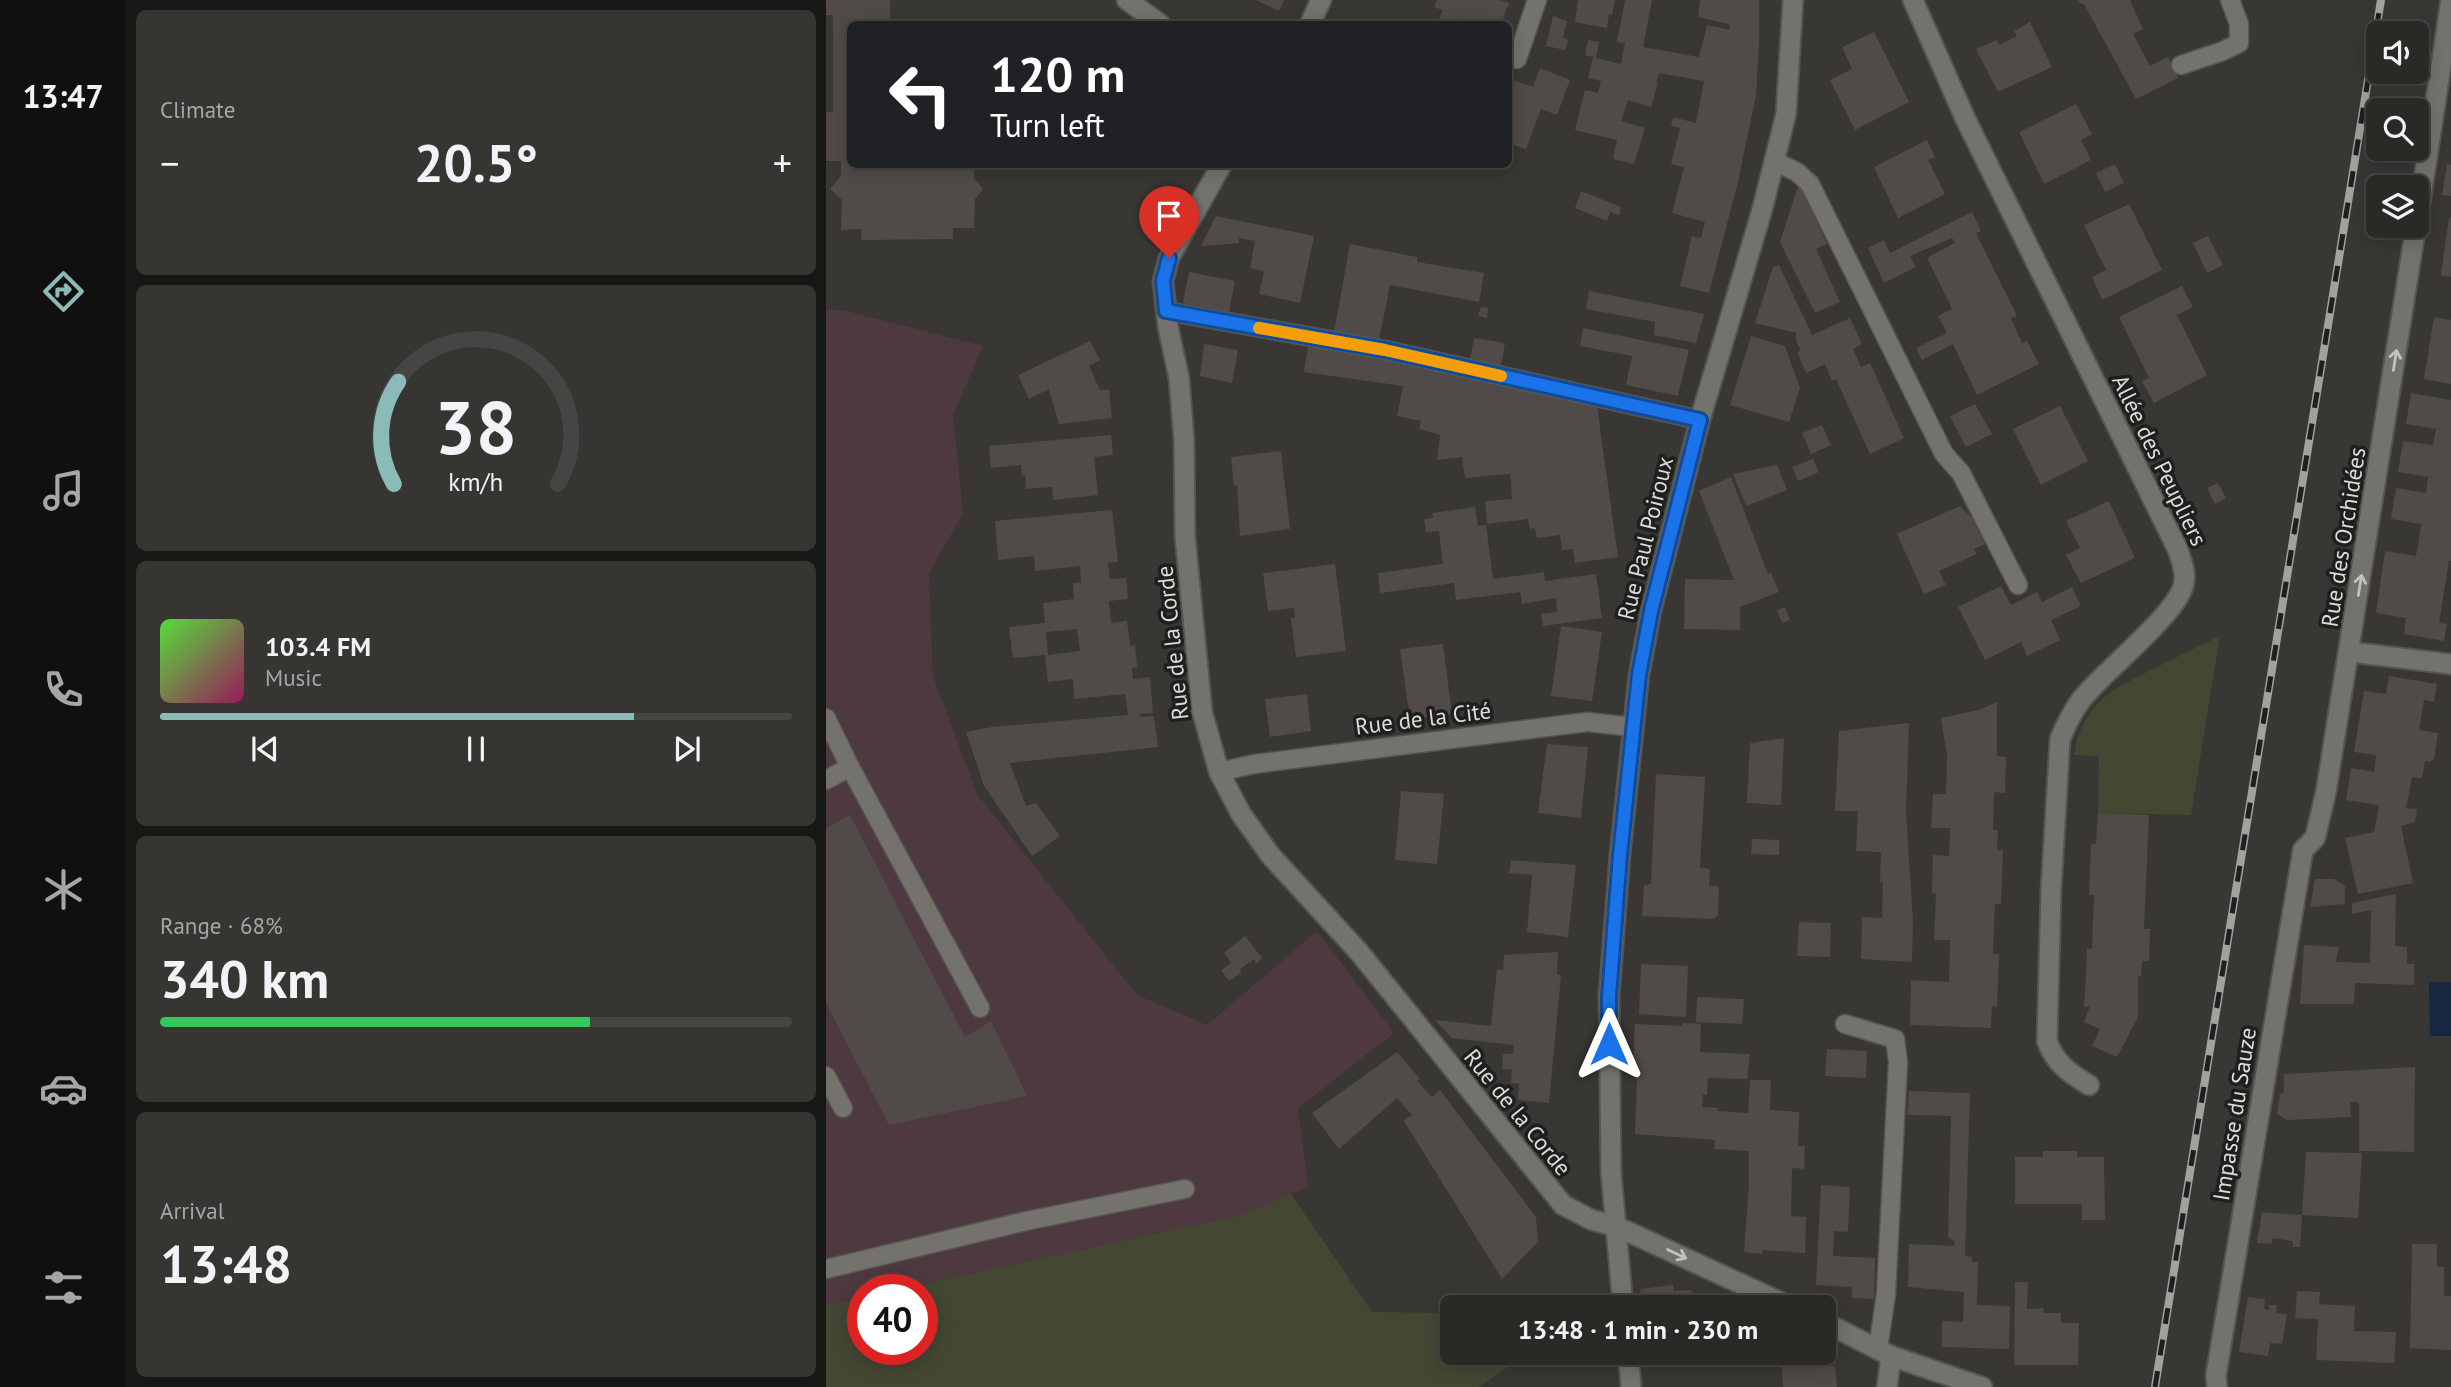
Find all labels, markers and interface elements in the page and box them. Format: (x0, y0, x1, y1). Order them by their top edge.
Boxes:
map controls (2366, 21, 2429, 238)
button: sound (2366, 21, 2429, 84)
text: 120 m (990, 42, 1125, 106)
icon: left (875, 49, 966, 140)
text: 13:47 (22, 75, 104, 117)
text: Climate (160, 95, 235, 124)
button: search (2366, 98, 2429, 161)
text: Turn left (990, 104, 1105, 146)
text: 20.5° (414, 129, 538, 196)
text: − (160, 138, 179, 187)
text: + (773, 138, 792, 187)
button: layers (2366, 175, 2429, 238)
pin (1139, 186, 1199, 258)
icon: arrive (1150, 197, 1188, 235)
icon: directions (39, 267, 88, 316)
one-way arrow (2389, 349, 2402, 372)
street label: Allée des Peupliers (2106, 370, 2214, 550)
text: 38 (435, 381, 517, 475)
street label: Rue des Orchidées (2314, 445, 2372, 629)
street label: Rue Paul Poiroux (1611, 453, 1679, 623)
icon: music (39, 466, 88, 515)
text: km/h (449, 466, 503, 498)
street label: Rue de la Corde (1149, 565, 1195, 721)
one-way arrow (2354, 574, 2367, 597)
text: 103.4 FM (265, 630, 371, 663)
text: Music (265, 663, 322, 692)
icon: phone (39, 665, 88, 714)
street label: Rue de la Cité (1353, 695, 1493, 741)
icon: previous (246, 730, 284, 768)
icon: pause (457, 730, 495, 768)
icon: next (668, 730, 706, 768)
icon: climate (39, 865, 88, 914)
text: Range · 68% (160, 911, 283, 940)
text: 340 km (160, 945, 329, 1012)
position arrow (1572, 1007, 1646, 1081)
street label: Impasse du Sauze (2206, 1025, 2262, 1203)
street label: Rue de la Corde (1458, 1043, 1578, 1181)
icon: car (39, 1064, 88, 1113)
text: Arrival (160, 1196, 224, 1225)
text: 13:48 (160, 1230, 292, 1297)
one-way arrow (1666, 1248, 1687, 1261)
icon: filters (39, 1263, 88, 1312)
speed limit sign: 40 (847, 1274, 938, 1365)
text: 13:48 · 1 min · 230 m (1518, 1313, 1758, 1346)

